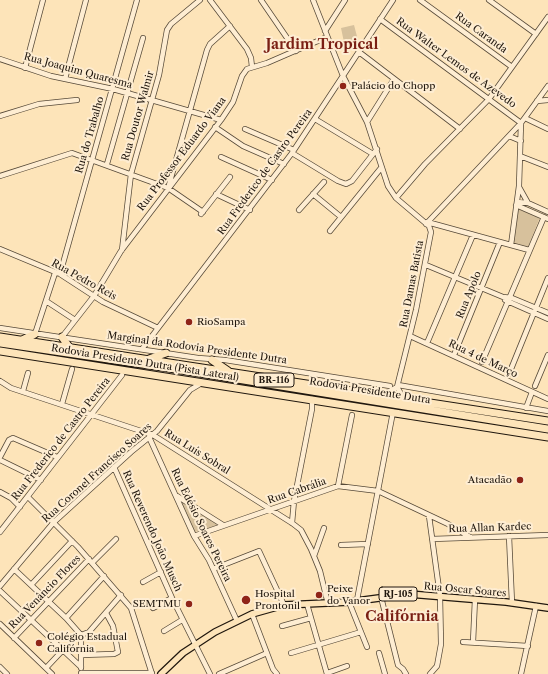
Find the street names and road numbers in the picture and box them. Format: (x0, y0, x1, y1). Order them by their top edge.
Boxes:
street label: Rua Caranda (453, 10, 509, 56)
street label: Rua Walter Lemos de Azevedo (394, 15, 518, 111)
street label: Rua Joaquim Quaresma (22, 51, 134, 91)
street label: Rua Doutor Walmir (119, 70, 157, 162)
street label: Rua do Trabalho (73, 95, 107, 175)
street label: Rua Professor Eduardo Viana (135, 95, 229, 213)
street label: Rua Frederico de Castro Pereira (215, 107, 315, 237)
street label: Rua Damas Batista (398, 239, 426, 329)
street label: Rua Pedro Reis (49, 257, 119, 303)
street label: Rua Apolo (454, 269, 484, 321)
street label: Marginal da Rodovia Presidente Dutra (106, 329, 288, 367)
street label: Rua 4 de Março (446, 338, 520, 380)
street label: Rodovia Presidente Dutra (Pista Lateral) (50, 342, 240, 384)
road number: BR-116 (254, 373, 294, 387)
street label: Rua Frederico de Castro Pereira (9, 375, 113, 503)
street label: Rodovia Presidente Dutra (309, 376, 431, 406)
street label: Rua Coronel Francisco Soares (40, 421, 154, 525)
street label: Rua Luís Sobral (162, 427, 232, 477)
street label: Rua Edésio Soares Pereira (168, 466, 234, 584)
street label: Rua Reverendo João Musch (120, 469, 184, 593)
street label: Rua Cabrália (266, 475, 328, 507)
street label: Rua Allan Kardec (448, 521, 532, 535)
street label: Rua Venâncio Flores (7, 553, 83, 631)
street label: Rua Oscar Soares (423, 580, 507, 600)
road number: RJ-105 (379, 587, 417, 601)

